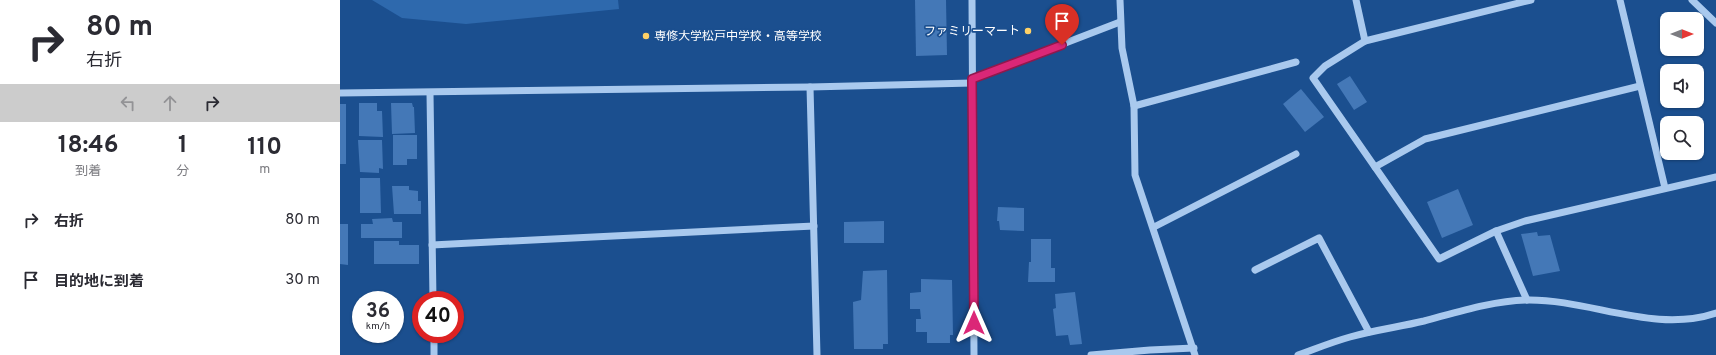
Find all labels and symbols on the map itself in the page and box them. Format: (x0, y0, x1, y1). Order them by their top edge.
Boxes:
pin (1045, 4, 1079, 45)
north arrow (1660, 12, 1704, 56)
place label: ファミリーマート (924, 24, 1020, 40)
marker: ファミリーマート (1023, 26, 1033, 36)
place label: 専修大学松戸中学校・高等学校 (654, 29, 822, 45)
marker: 専修大学松戸中学校・高等学校 (641, 31, 651, 41)
speed limit sign: 40 (412, 291, 464, 343)
position arrow (953, 302, 995, 344)

